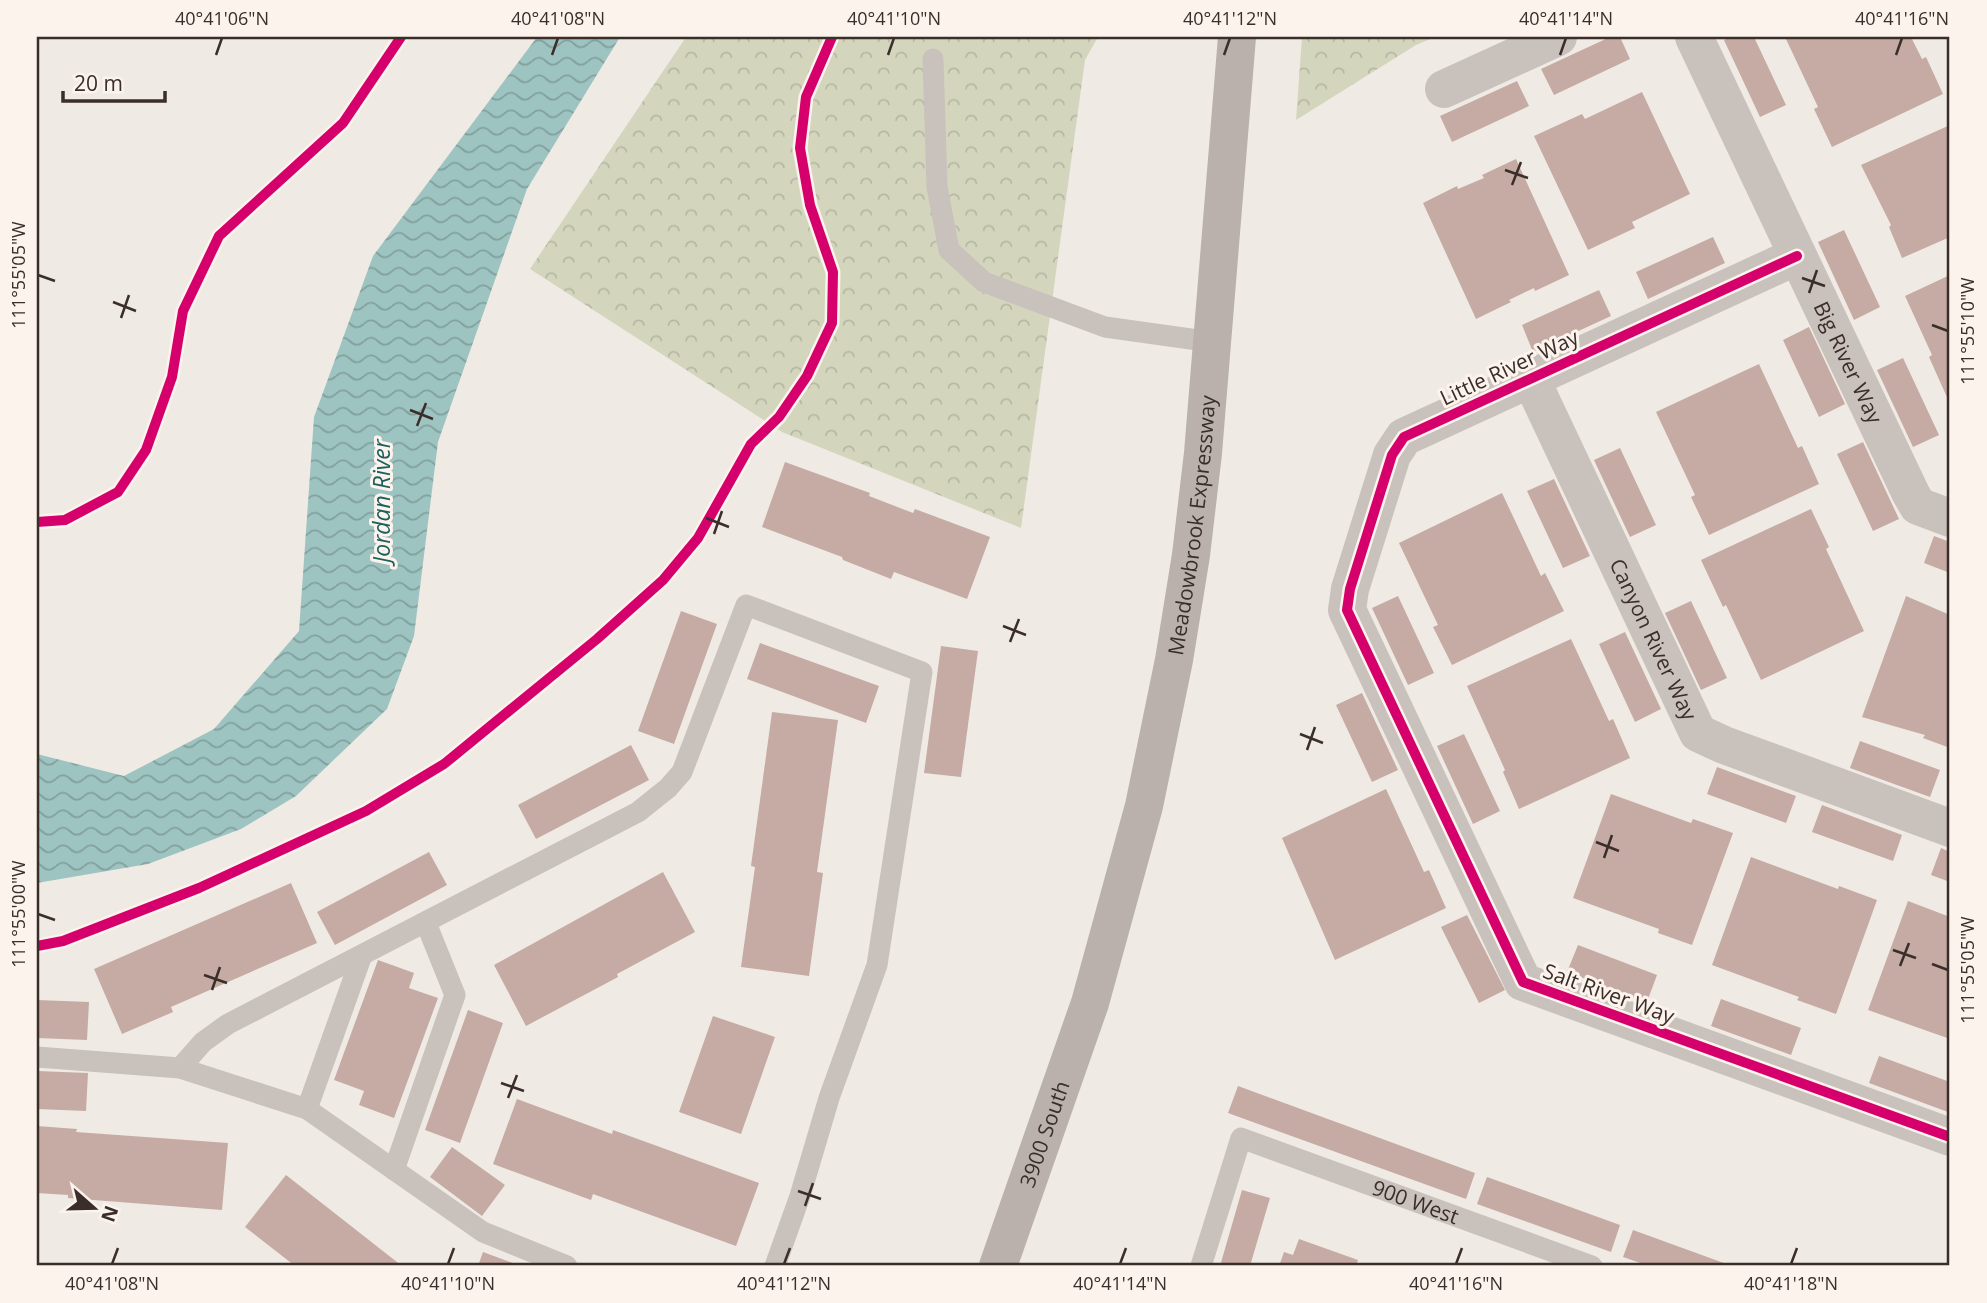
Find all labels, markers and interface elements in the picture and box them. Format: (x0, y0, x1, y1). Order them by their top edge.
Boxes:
text: 40°41'06"N (175, 6, 269, 30)
text: 40°41'08"N (511, 6, 605, 30)
text: 40°41'10"N (847, 6, 941, 30)
text: 40°41'12"N (1183, 6, 1277, 30)
text: 40°41'14"N (1519, 6, 1613, 30)
text: 40°41'16"N (1855, 6, 1949, 30)
scale bar (63, 60, 164, 104)
text: 20 m (74, 69, 123, 97)
text: 111°55'05"W (6, 221, 30, 329)
text: 111°55'10"W (1955, 277, 1979, 385)
street label: Big River Way (1807, 297, 1890, 428)
street label: Little River Way (1435, 322, 1583, 411)
street label: Meadowbrook Expressway (1161, 394, 1222, 657)
water label: Jordan River (365, 438, 397, 567)
street label: Canyon River Way (1604, 554, 1704, 725)
text: 111°55'00"W (6, 860, 30, 968)
text: 111°55'05"W (1955, 916, 1979, 1024)
street label: Salt River Way (1540, 956, 1679, 1030)
street label: 3900 South (1013, 1077, 1076, 1191)
street label: 900 West (1368, 1173, 1463, 1230)
north arrow (60, 1174, 130, 1244)
text: N (95, 1202, 125, 1226)
text: 40°41'08"N (65, 1271, 159, 1295)
text: 40°41'10"N (401, 1271, 495, 1295)
text: 40°41'12"N (737, 1271, 831, 1295)
text: 40°41'14"N (1073, 1271, 1167, 1295)
text: 40°41'16"N (1409, 1271, 1503, 1295)
text: 40°41'18"N (1744, 1271, 1838, 1295)

